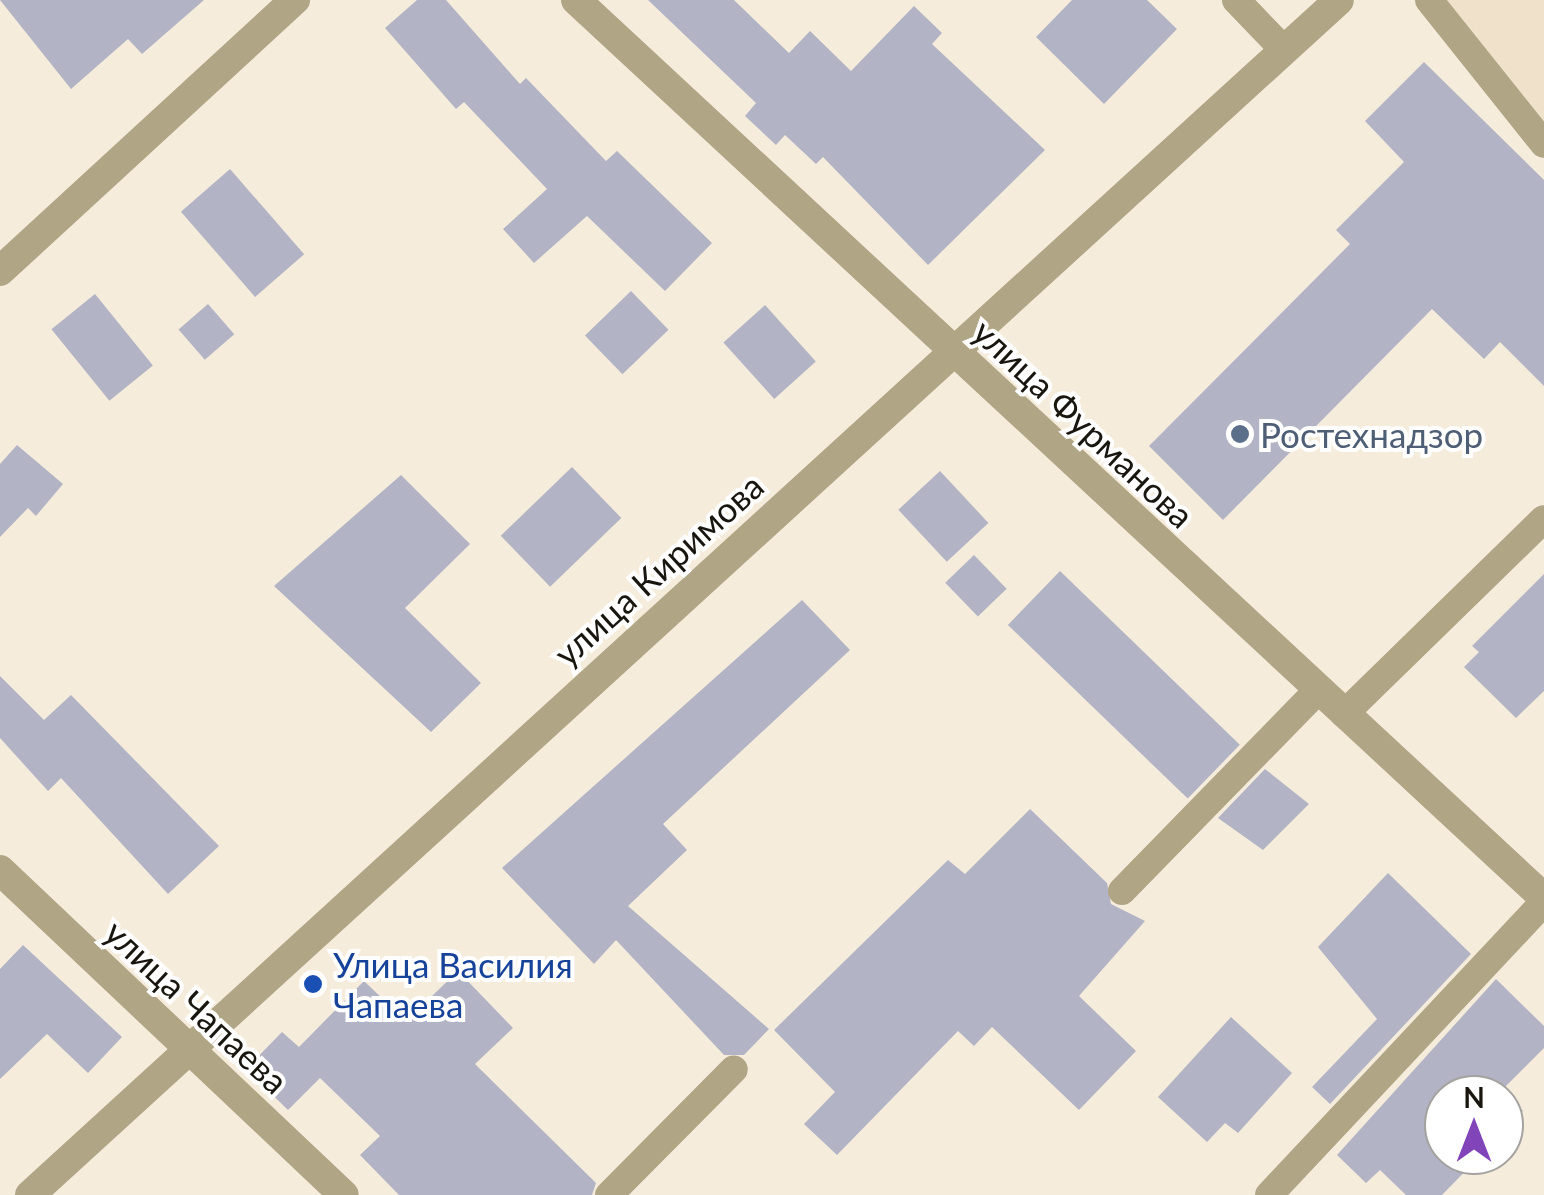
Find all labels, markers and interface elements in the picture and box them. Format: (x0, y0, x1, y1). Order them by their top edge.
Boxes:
street label: улица Фурманова (965, 310, 1203, 536)
place label: Ростехнадзор (1260, 413, 1483, 455)
marker: Ростехнадзор (1229, 423, 1251, 445)
street label: улица Киримова (545, 464, 771, 674)
street label: улица Чапаева (97, 911, 297, 1101)
place label: Улица Василия Чапаева (333, 943, 573, 1025)
marker: Улица Василия Чапаева (302, 973, 324, 995)
north arrow (1424, 1075, 1524, 1175)
text: N (1463, 1080, 1485, 1114)

